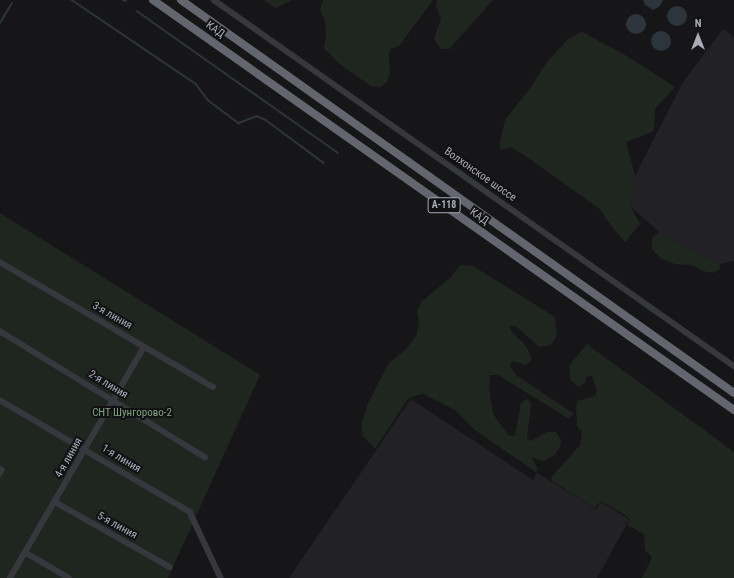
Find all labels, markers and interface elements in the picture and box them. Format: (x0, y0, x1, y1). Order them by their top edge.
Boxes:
north arrow (678, 16, 718, 56)
text: N (695, 17, 701, 30)
street label: КАД (203, 19, 227, 41)
street label: Волхонское шоссе (441, 145, 519, 205)
road number: А-118 (427, 197, 461, 213)
street label: КАД (467, 206, 491, 228)
street label: 3-я линия (90, 299, 134, 333)
street label: 2-я линия (86, 368, 130, 402)
park label: СНТ Шунгорово-2 (92, 406, 172, 420)
street label: 4-я линия (52, 436, 86, 480)
street label: 1-я линия (99, 442, 143, 476)
street label: 5-я линия (95, 510, 139, 542)

